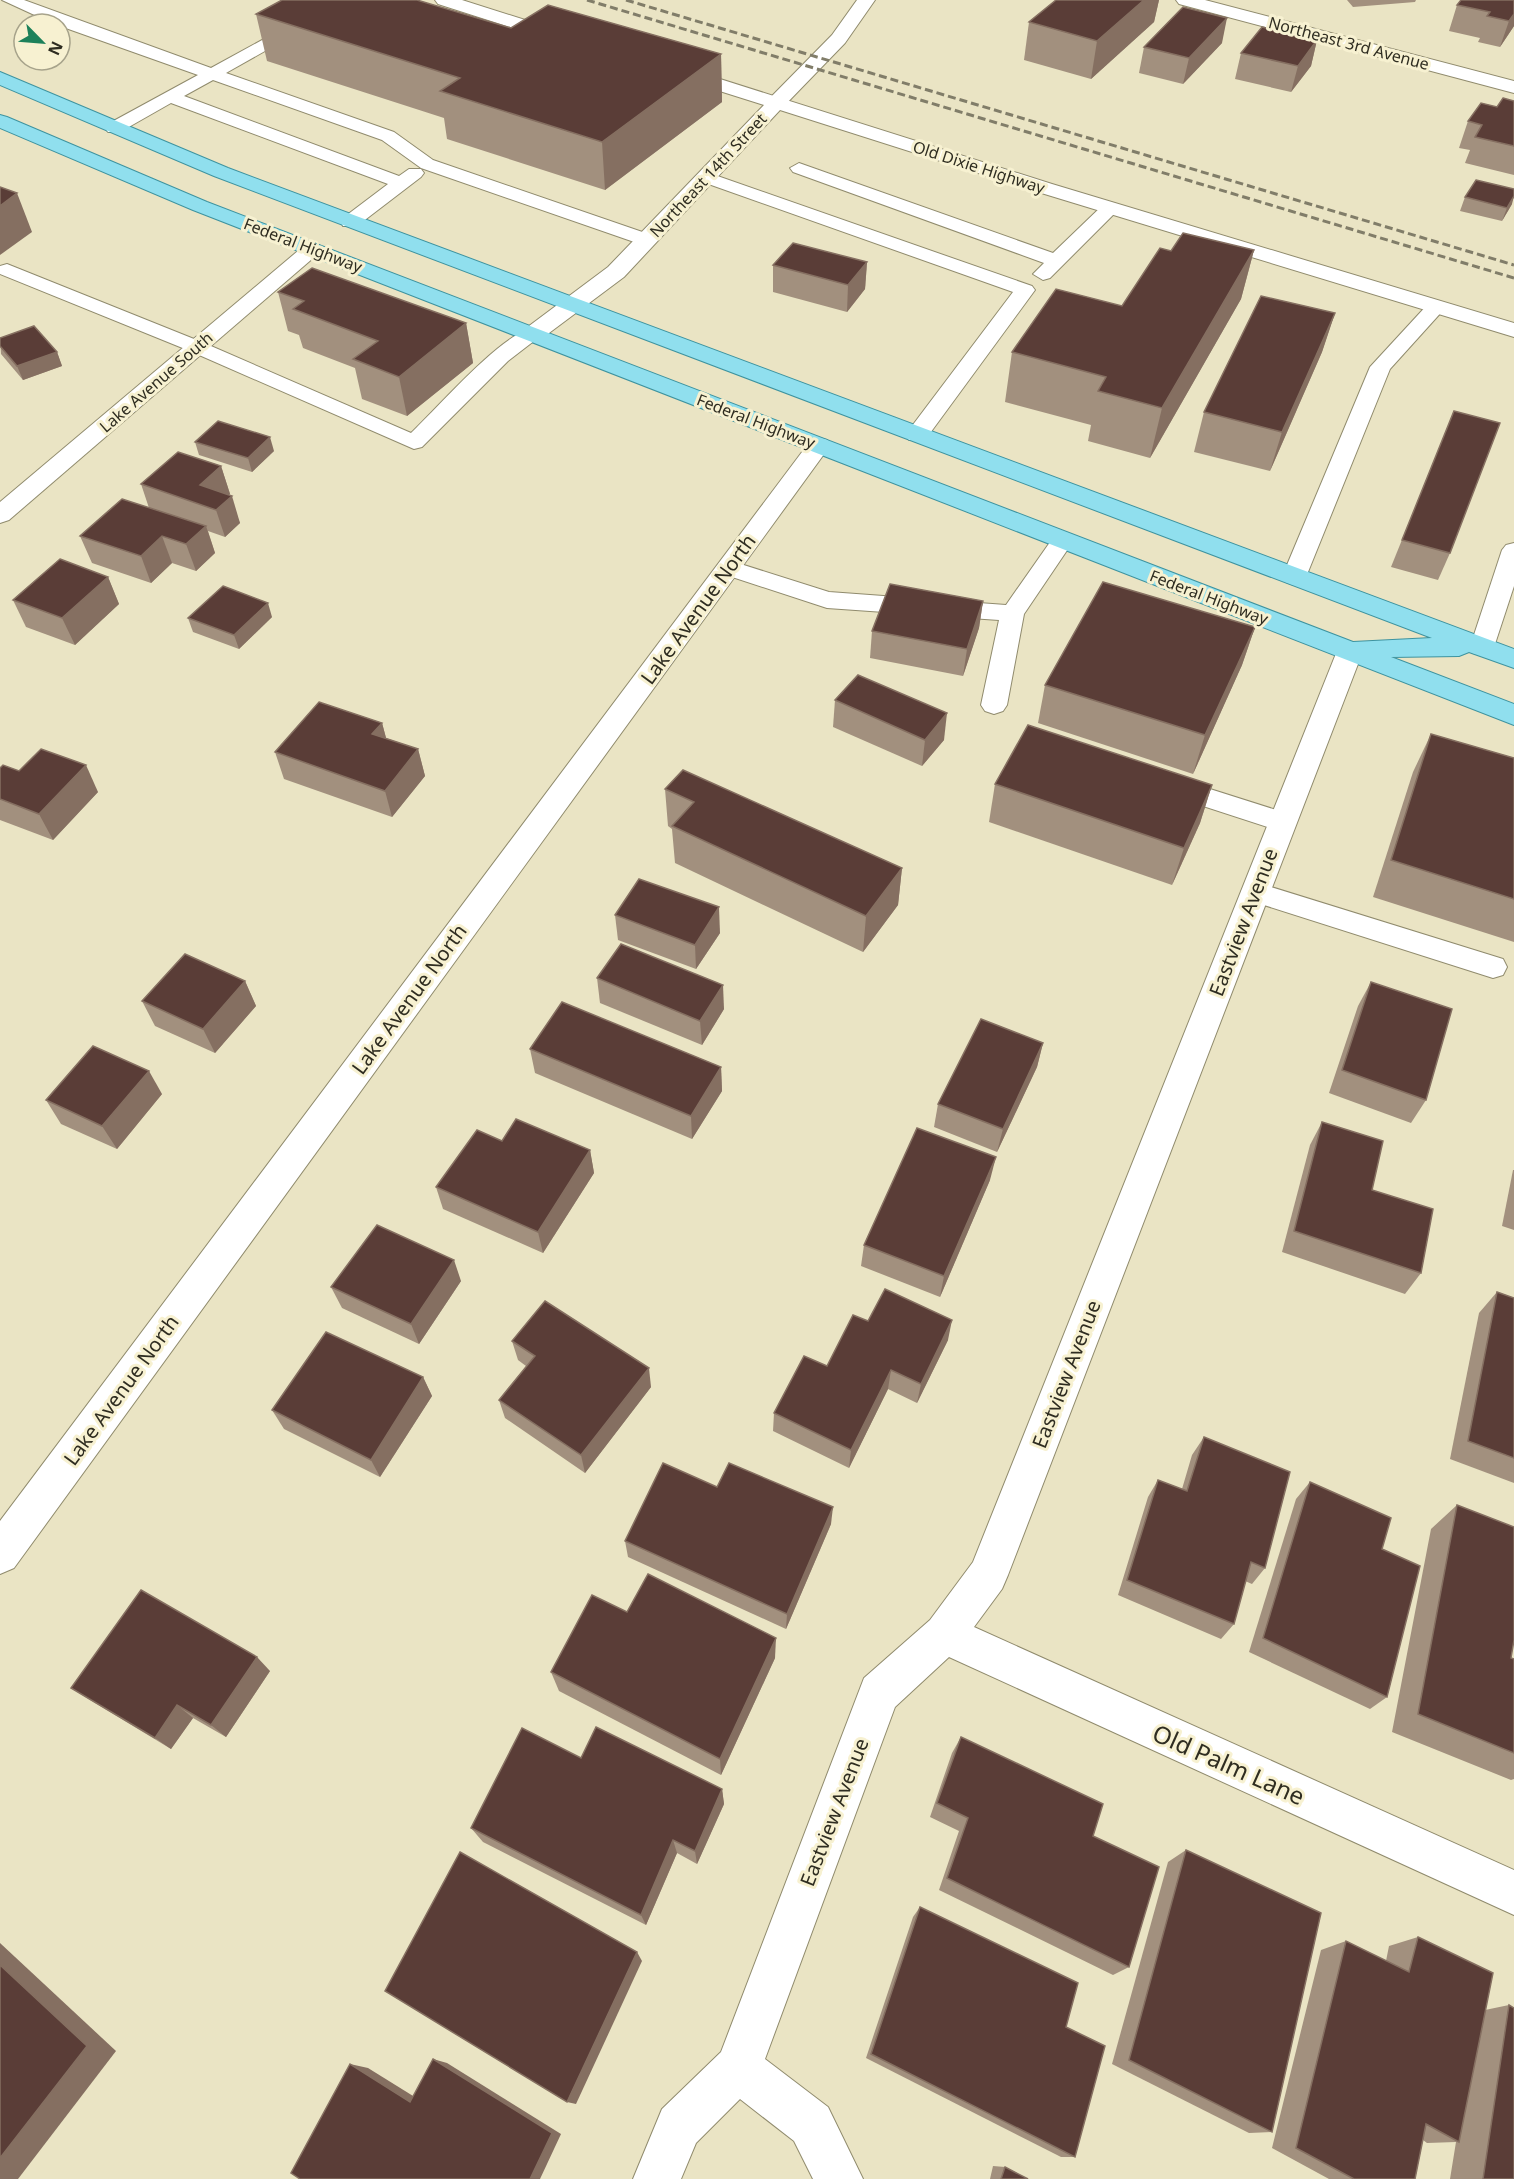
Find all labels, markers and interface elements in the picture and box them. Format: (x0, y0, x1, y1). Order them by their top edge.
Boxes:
street label: Northeast 3rd Avenue (1266, 11, 1432, 75)
north arrow (12, 12, 72, 72)
text: N (43, 38, 68, 59)
street label: Northeast 14th Street (645, 108, 772, 242)
street label: Old Dixie Highway (910, 135, 1049, 199)
street label: Federal Highway (241, 212, 366, 278)
street label: Lake Avenue South (95, 327, 217, 437)
street label: Federal Highway (694, 388, 819, 454)
street label: Lake Avenue North (634, 528, 762, 690)
street label: Federal Highway (1147, 564, 1272, 630)
street label: Eastview Avenue (1202, 844, 1284, 1000)
street label: Lake Avenue North (345, 918, 473, 1080)
street label: Eastview Avenue (1025, 1296, 1107, 1452)
street label: Lake Avenue North (57, 1309, 185, 1471)
street label: Old Palm Lane (1148, 1716, 1310, 1812)
street label: Eastview Avenue (793, 1734, 875, 1890)

